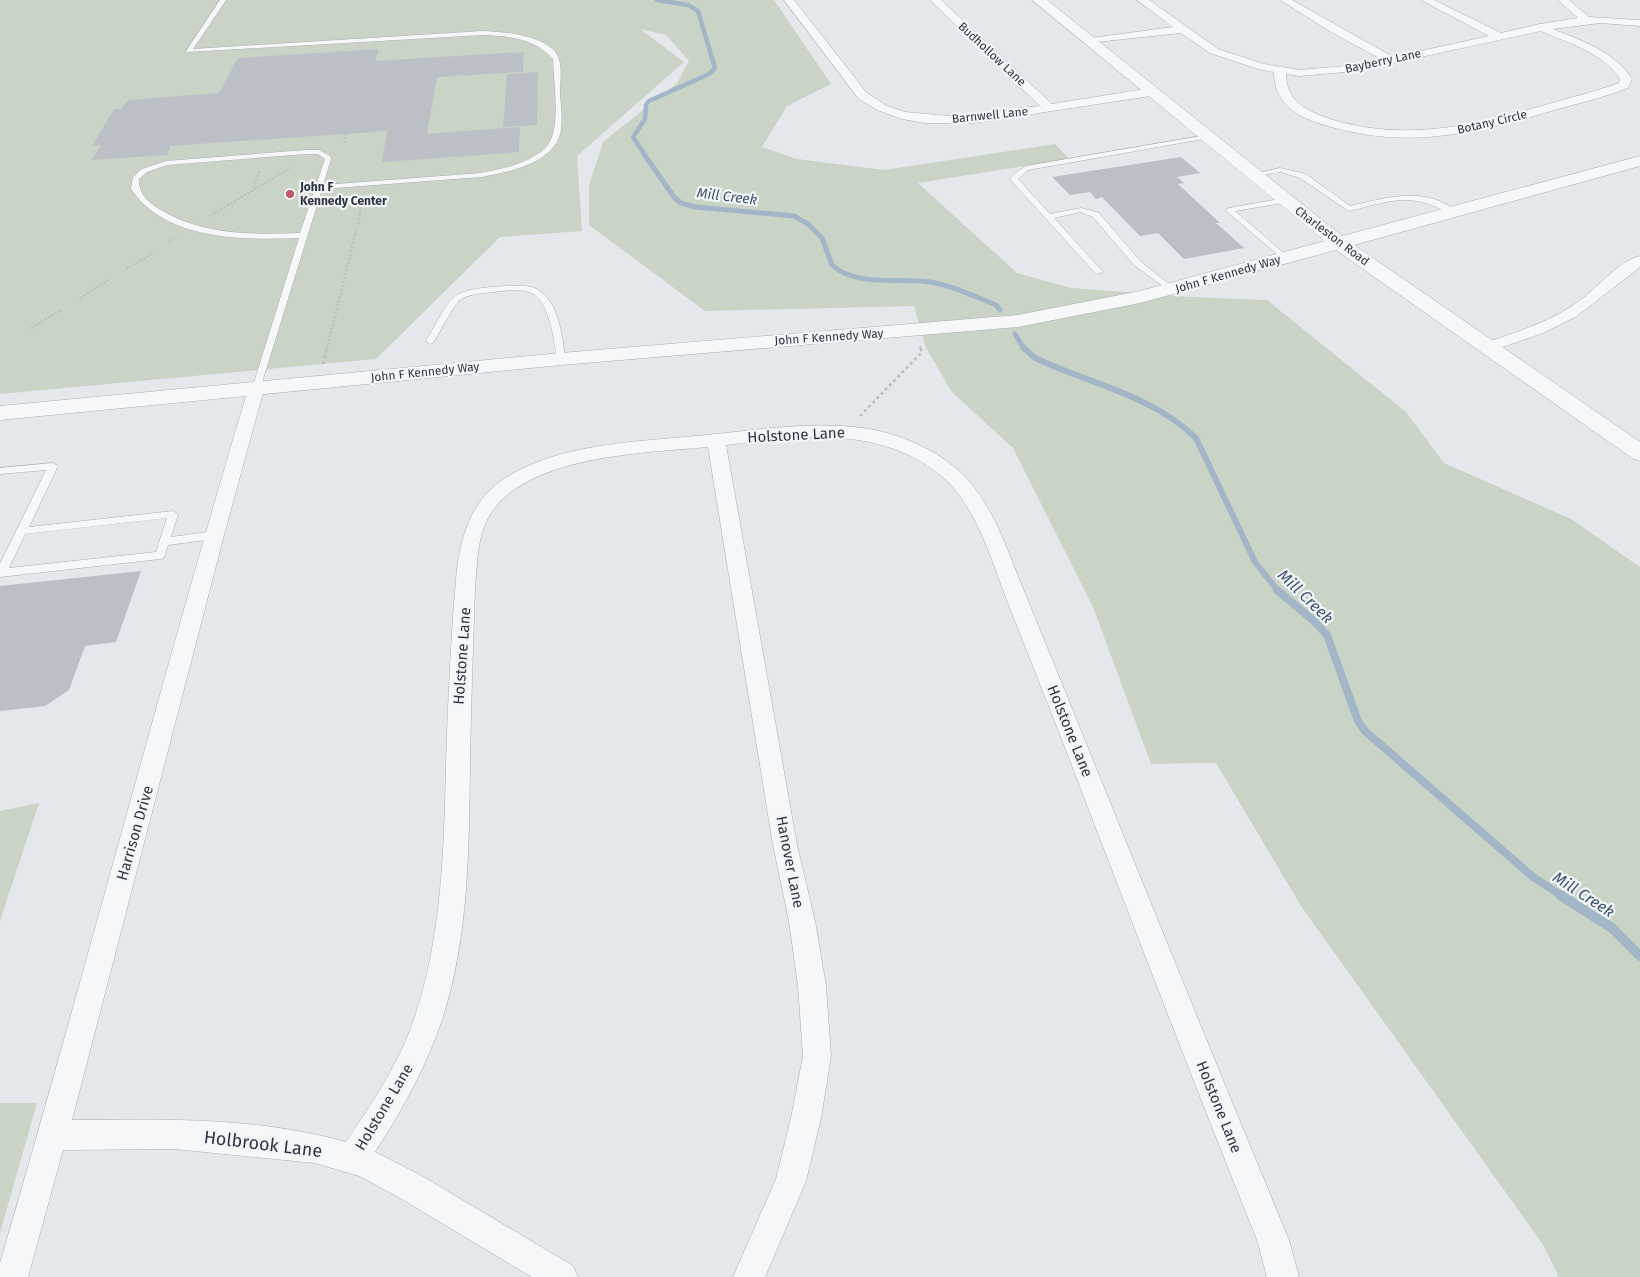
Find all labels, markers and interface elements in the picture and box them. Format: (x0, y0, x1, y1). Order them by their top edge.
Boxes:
street label: Budhollow Lane (955, 19, 1029, 89)
street label: Bayberry Lane (1344, 46, 1422, 76)
street label: Barnwell Lane (951, 104, 1029, 126)
street label: Botany Circle (1456, 107, 1528, 137)
place label: John F Kennedy Center (299, 180, 387, 208)
water label: Mill Creek (696, 184, 759, 209)
marker: John F Kennedy Center (284, 188, 296, 200)
street label: Charleston Road (1292, 203, 1372, 269)
street label: John F Kennedy Way (1174, 252, 1282, 296)
street label: John F Kennedy Way (774, 326, 884, 348)
street label: John F Kennedy Way (370, 359, 480, 385)
street label: Holstone Lane (747, 423, 845, 447)
water label: Mill Creek (1274, 565, 1337, 628)
street label: Holstone Lane (450, 607, 474, 705)
street label: Holstone Lane (1043, 682, 1097, 780)
street label: Harrison Drive (113, 783, 157, 883)
street label: Hanover Lane (772, 814, 808, 910)
water label: Mill Creek (1549, 867, 1618, 921)
street label: Holstone Lane (1192, 1058, 1246, 1156)
street label: Holstone Lane (351, 1060, 417, 1154)
street label: Holbrook Lane (203, 1126, 323, 1162)

